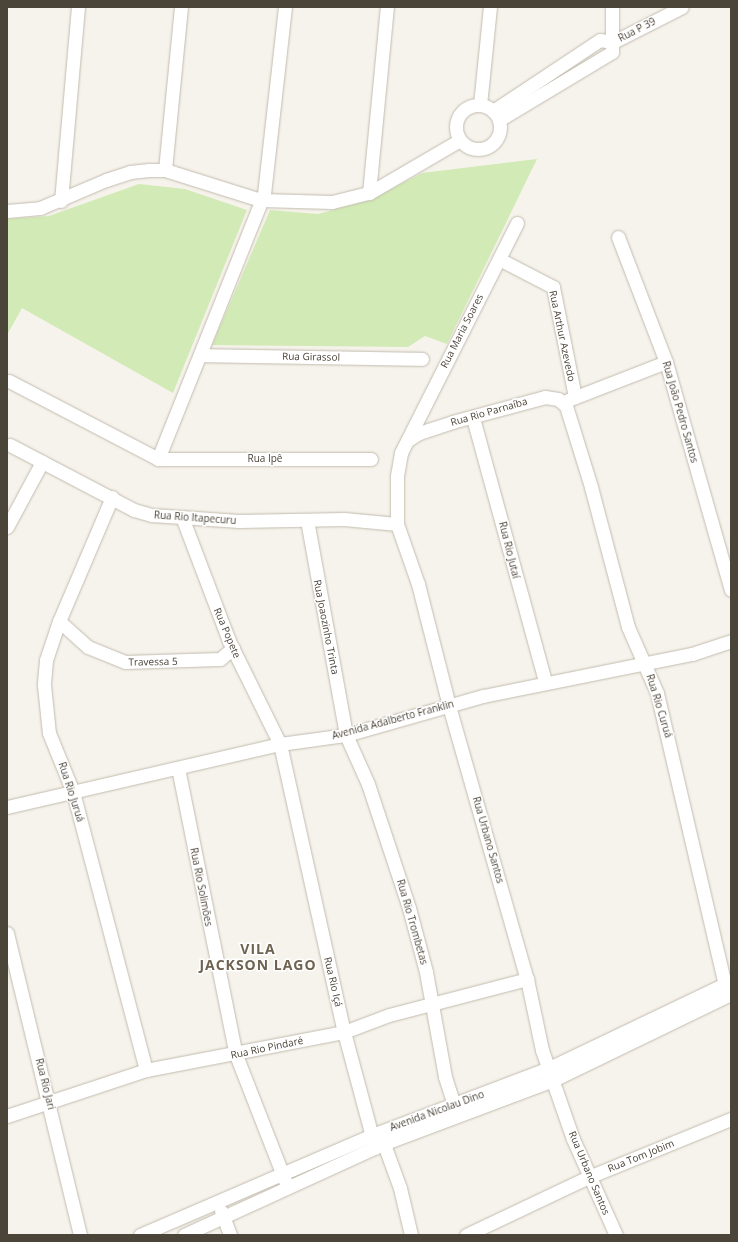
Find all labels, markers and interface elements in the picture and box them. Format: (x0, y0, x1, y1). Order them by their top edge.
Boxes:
street label: Rua P 39 (616, 15, 658, 45)
street label: Rua Arthur Azevedo (546, 289, 578, 383)
street label: Rua Maria Soares (438, 292, 486, 370)
street label: Rua Girassol (282, 350, 340, 364)
street label: Rua João Pedro Santos (660, 360, 700, 464)
street label: Rua Rio Parnaíba (449, 395, 529, 429)
street label: Rua Ipê (248, 453, 282, 465)
street label: Rua Rio Itapecuru (153, 509, 237, 527)
street label: Rua Rio Jutaí (496, 520, 522, 580)
street label: Rua Joaozinho Trinta (311, 579, 341, 675)
street label: Rua Popete (211, 606, 243, 660)
street label: Travessa 5 (128, 656, 178, 668)
street label: Rua Rio Curuá (644, 673, 674, 739)
street label: Avenida Adalberto Franklin (331, 698, 455, 742)
street label: Rua Rio Juruá (56, 760, 86, 824)
street label: Rua Urbano Santos (470, 795, 506, 885)
street label: Rua Rio Solimões (187, 847, 215, 927)
street label: Rua Rio Trombetas (394, 878, 430, 966)
district label: VILA JACKSON LAGO (199, 941, 317, 974)
street label: Rua Rio Içá (321, 956, 345, 1008)
street label: Rua Rio Pindaré (230, 1034, 304, 1062)
street label: Rua Rio Jari (33, 1057, 57, 1111)
street label: Avenida Nicolau Dino (388, 1088, 486, 1134)
street label: Rua Urbano Santos (566, 1129, 612, 1217)
street label: Rua Tom Jobim (606, 1137, 676, 1175)

